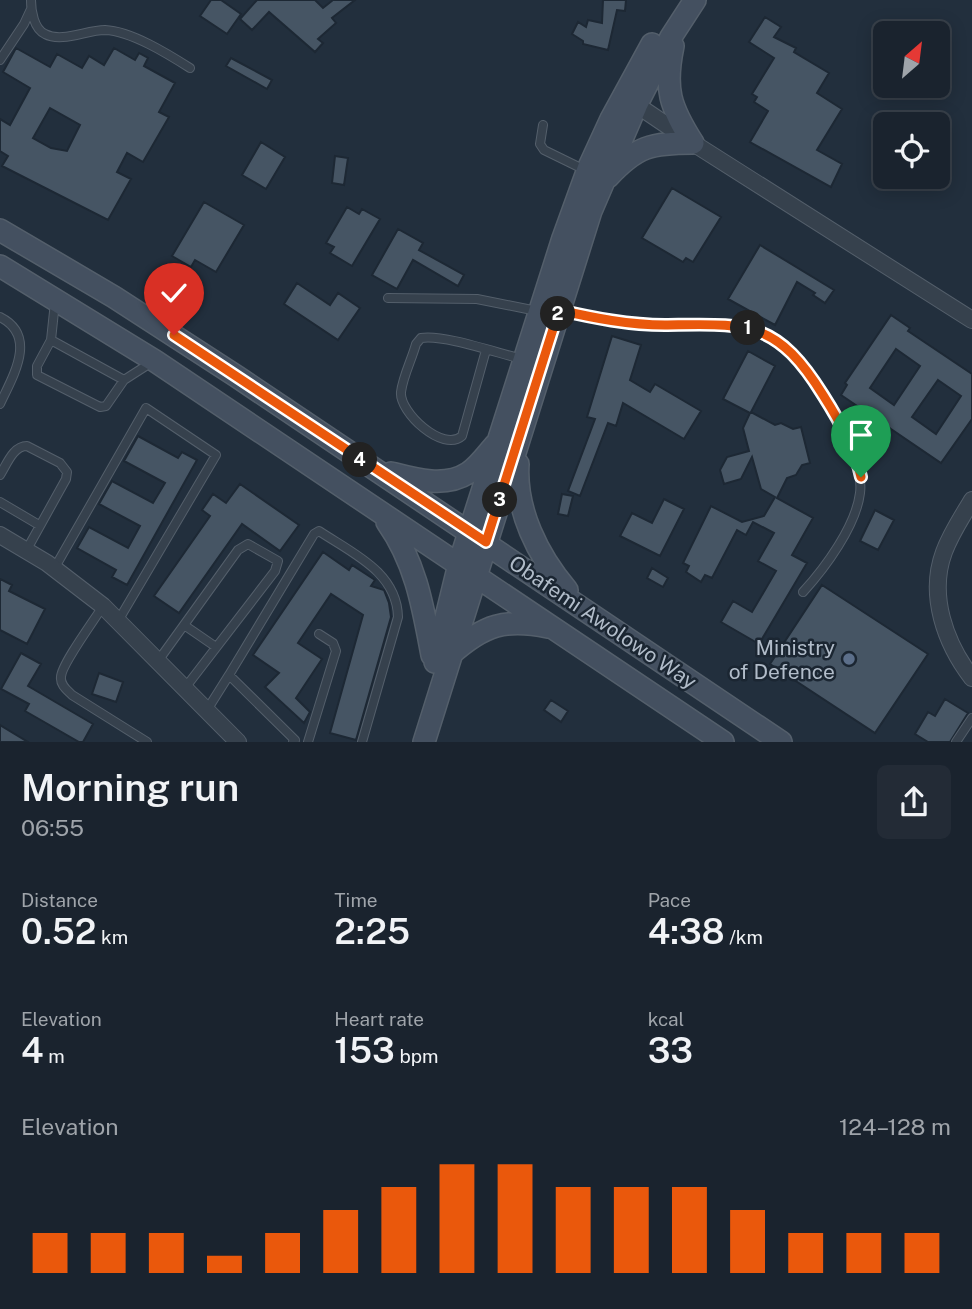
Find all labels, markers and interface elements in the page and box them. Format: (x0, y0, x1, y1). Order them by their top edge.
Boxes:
north arrow (873, 21, 950, 98)
map controls (873, 21, 950, 189)
button: locate (873, 112, 950, 189)
pin (144, 263, 204, 335)
icon: check (155, 274, 193, 312)
pin: 2 (540, 296, 576, 332)
text: 2 (551, 302, 564, 324)
pin: 1 (730, 310, 766, 346)
text: 1 (743, 316, 752, 338)
pin (831, 405, 891, 477)
icon: arrive (842, 416, 880, 454)
pin: 4 (342, 442, 378, 477)
text: 4 (353, 448, 366, 470)
pin: 3 (482, 482, 518, 518)
text: 3 (493, 488, 506, 510)
street label: Obafemi Awolowo Way (504, 550, 702, 694)
place label: Ministry of Defence (729, 635, 835, 684)
marker: Ministry of Defence (841, 651, 857, 667)
text: Morning run (21, 765, 239, 810)
button: share (877, 765, 951, 839)
text: 06:55 (21, 814, 84, 841)
text: Distance (21, 889, 98, 911)
text: Time (334, 889, 378, 911)
text: Pace (648, 889, 691, 911)
text: 0.52 (21, 911, 96, 952)
text: 2:25 (334, 911, 410, 952)
text: 4:38 (648, 911, 725, 952)
text: km (96, 926, 128, 948)
text: /km (725, 926, 763, 948)
text: Elevation (21, 1008, 102, 1030)
text: Heart rate (334, 1008, 424, 1030)
text: kcal (648, 1008, 684, 1030)
text: 4 (21, 1030, 44, 1071)
text: 153 (334, 1030, 395, 1071)
text: 33 (648, 1030, 693, 1071)
text: m (44, 1045, 65, 1067)
text: bpm (395, 1045, 438, 1067)
text: Elevation (21, 1113, 119, 1140)
text: 124–128 m (839, 1113, 951, 1140)

